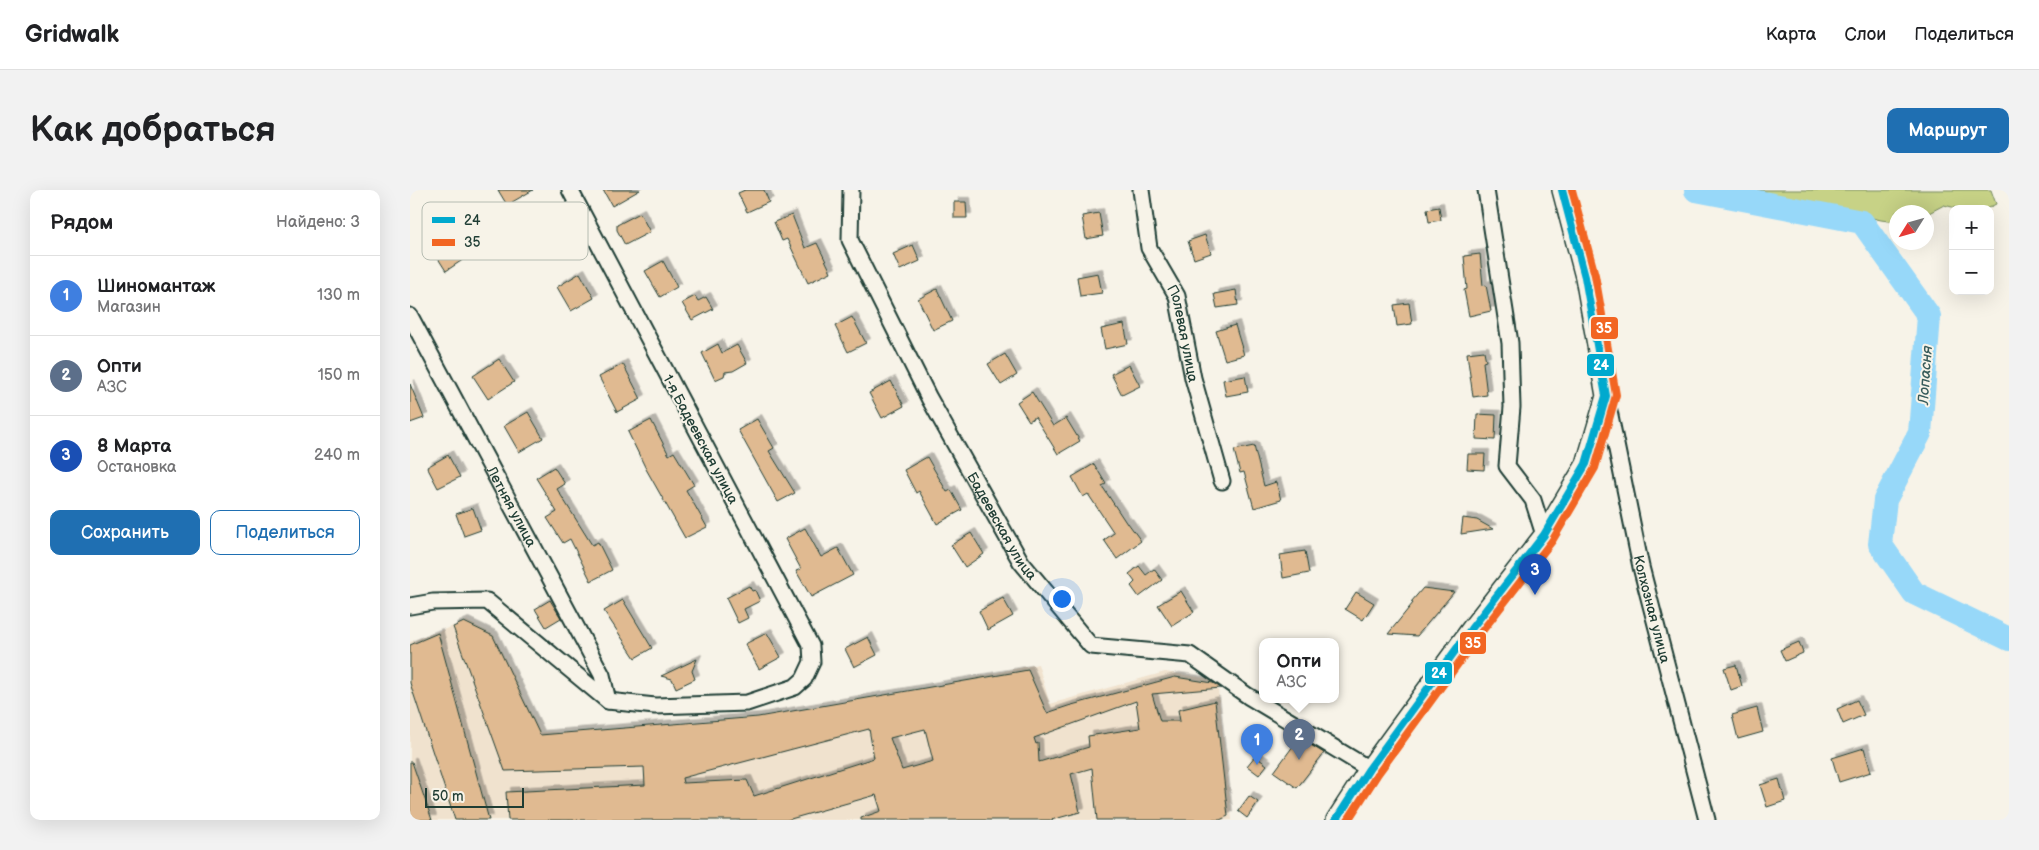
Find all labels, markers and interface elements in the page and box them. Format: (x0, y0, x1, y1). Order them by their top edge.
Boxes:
text: Gridwalk (25, 20, 119, 49)
text: Карта (1766, 24, 1816, 45)
text: Слои (1844, 24, 1886, 45)
text: Поделиться (1914, 24, 2014, 45)
button: Маршрут (1887, 108, 2009, 153)
text: Как добраться (30, 109, 276, 152)
legend (422, 202, 588, 260)
north arrow (1889, 205, 1934, 250)
map controls (1949, 205, 1994, 295)
button: + (1949, 205, 1994, 250)
text: Рядом (50, 210, 113, 235)
text: 24 (464, 212, 481, 229)
text: Найдено: 3 (276, 213, 360, 232)
text: 35 (464, 234, 481, 251)
button: − (1949, 250, 1994, 295)
text: Шиномантаж (97, 275, 215, 298)
street label: Полевая улица (1163, 282, 1202, 384)
text: 1 (63, 286, 69, 305)
text: 130 m (317, 286, 360, 305)
text: Магазин (97, 298, 161, 317)
line badge: 35 (1590, 316, 1619, 340)
text: 35 (1596, 320, 1612, 337)
water label: Лопасня (1914, 344, 1937, 406)
line badge: 24 (1586, 353, 1615, 377)
text: Опти (97, 355, 142, 378)
text: 24 (1593, 357, 1610, 374)
text: 2 (61, 366, 71, 385)
text: 150 m (318, 366, 360, 385)
street label: 1-я Бадеевская улица (659, 372, 742, 507)
text: АЗС (97, 378, 127, 397)
text: 8 Марта (97, 435, 171, 458)
text: 3 (61, 446, 71, 465)
text: 240 m (314, 446, 360, 465)
text: Остановка (97, 458, 176, 477)
street label: Летняя улица (482, 462, 540, 551)
street label: Бадеевская улица (963, 469, 1041, 584)
button: Сохранить (50, 510, 200, 555)
button: Поделиться (210, 510, 360, 555)
pin: 3 (1519, 554, 1551, 595)
street label: Колхозная улица (1630, 554, 1674, 666)
your location (1049, 586, 1075, 612)
line badge: 35 (1459, 631, 1487, 655)
text: 35 (1465, 635, 1481, 652)
popup (1259, 638, 1339, 703)
text: Опти (1277, 650, 1321, 673)
line badge: 24 (1424, 661, 1453, 685)
text: 24 (1431, 665, 1448, 682)
text: АЗС (1277, 673, 1307, 692)
pin: 2 (1283, 719, 1315, 760)
pin: 1 (1241, 724, 1273, 765)
scale bar (425, 785, 524, 808)
text: 50 m (432, 788, 464, 805)

